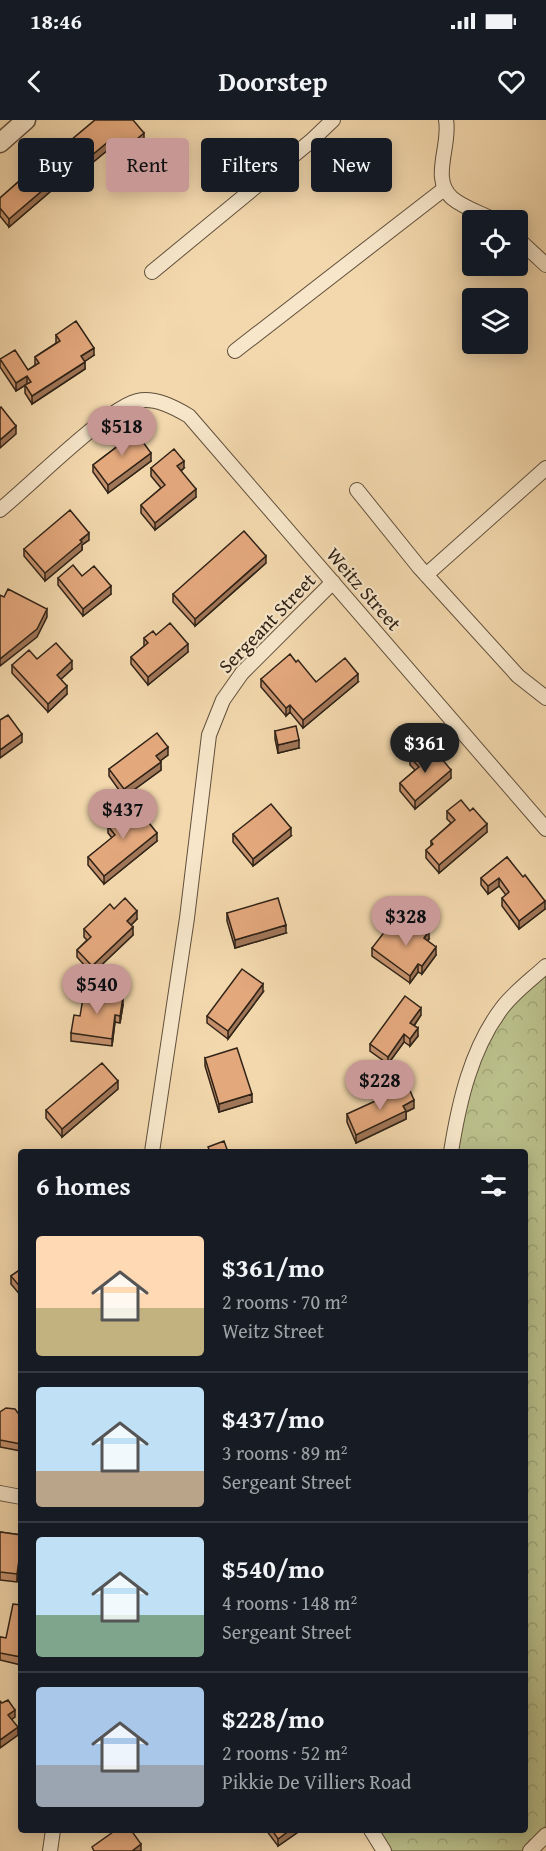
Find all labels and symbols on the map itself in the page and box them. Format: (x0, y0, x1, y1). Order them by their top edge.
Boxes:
pin: $518 (86, 406, 158, 457)
street label: Weitz Street (320, 541, 409, 637)
street label: Sergeant Street (211, 566, 322, 679)
pin: $361 (389, 723, 461, 774)
pin: $437 (87, 789, 159, 840)
pin: $328 (370, 896, 442, 947)
pin: $540 (61, 964, 133, 1015)
pin: $228 (344, 1060, 416, 1111)

